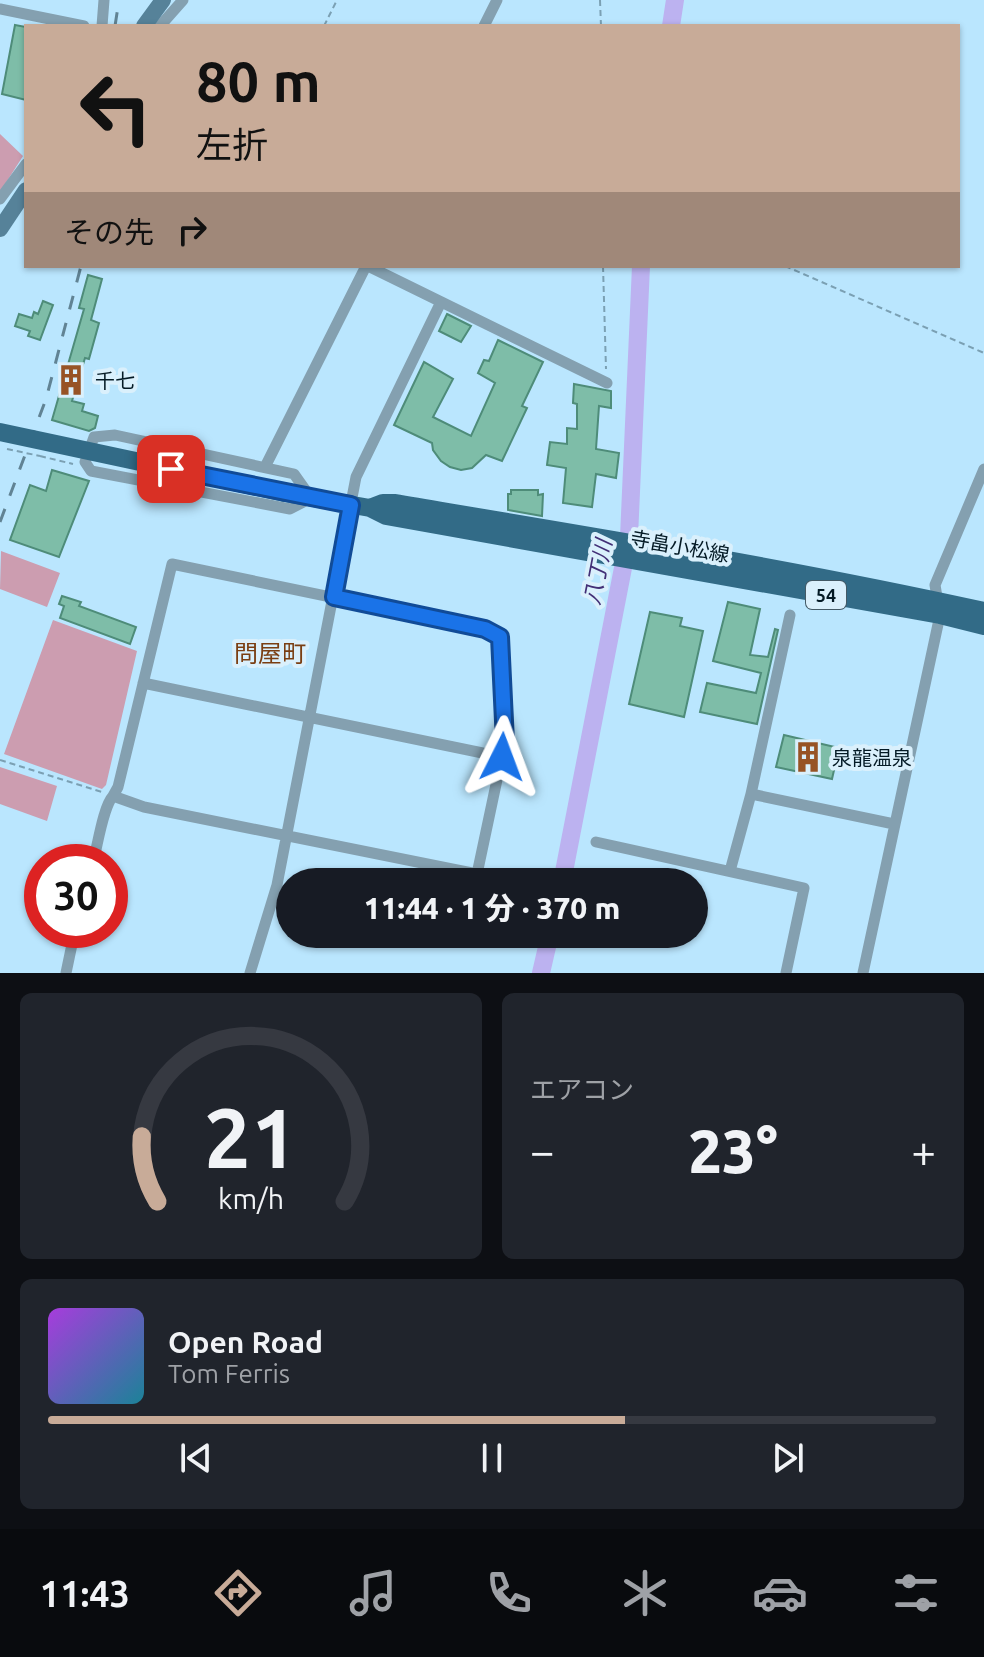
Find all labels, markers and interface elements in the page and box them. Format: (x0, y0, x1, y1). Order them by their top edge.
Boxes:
text: 80 m (196, 50, 321, 113)
icon: left (64, 56, 168, 160)
text: 左折 (196, 124, 268, 165)
icon: right (170, 208, 214, 252)
text: その先 (64, 215, 154, 249)
building icon: 千七 (54, 363, 88, 397)
place label: 千七 (95, 369, 135, 392)
pin (137, 435, 205, 503)
icon: arrive (149, 447, 193, 491)
street label: 寺畠小松線 (629, 526, 731, 566)
water label: 八丁川 (578, 535, 616, 607)
road number: 54 (806, 581, 846, 609)
district label: 問屋町 (234, 640, 306, 667)
position arrow (460, 715, 544, 799)
building icon: 泉龍温泉 (791, 740, 825, 774)
place label: 泉龍温泉 (832, 746, 912, 769)
speed limit sign: 30 (24, 844, 128, 948)
text: 11:44 · 1 分 · 370 m (364, 891, 620, 925)
text: エアコン (530, 1075, 634, 1104)
text: 21 (204, 1090, 298, 1184)
text: 23° (688, 1117, 778, 1184)
text: − (530, 1126, 555, 1175)
text: + (911, 1126, 936, 1175)
text: km/h (218, 1182, 284, 1214)
text: Open Road (168, 1325, 323, 1359)
text: Tom Ferris (168, 1359, 290, 1388)
icon: previous (174, 1436, 218, 1480)
icon: pause (470, 1436, 514, 1480)
icon: next (766, 1436, 810, 1480)
icon: directions (210, 1565, 266, 1621)
icon: music (345, 1565, 401, 1621)
icon: phone (481, 1565, 537, 1621)
icon: climate (617, 1565, 673, 1621)
icon: car (752, 1565, 808, 1621)
icon: filters (888, 1565, 944, 1621)
text: 11:43 (40, 1573, 130, 1614)

